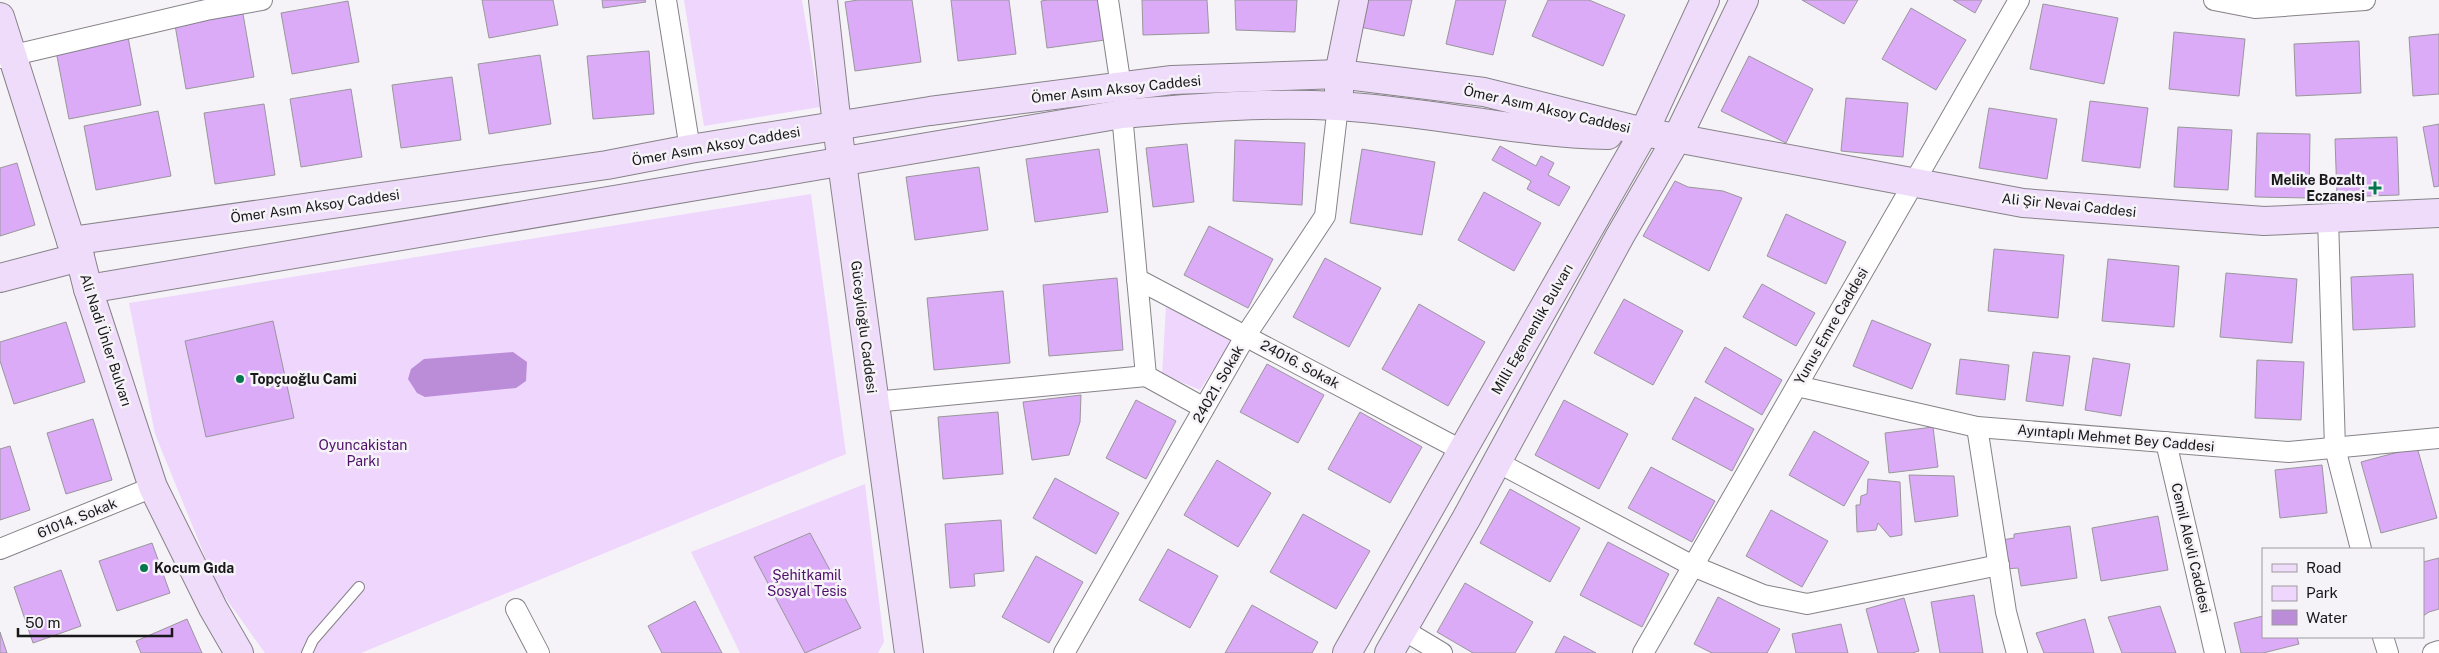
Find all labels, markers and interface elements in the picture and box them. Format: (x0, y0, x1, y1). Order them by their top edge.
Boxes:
street label: Ömer Asım Aksoy Caddesi (1030, 70, 1202, 106)
street label: Ömer Asım Aksoy Caddesi (1462, 80, 1632, 136)
street label: Ömer Asım Aksoy Caddesi (630, 121, 801, 169)
place label: Melike Bozaltı Eczanesi (2271, 172, 2365, 204)
marker: Melike Bozaltı Eczanesi (2369, 182, 2381, 194)
street label: Ömer Asım Aksoy Caddesi (229, 184, 401, 226)
street label: Ali Şir Nevai Caddesi (2001, 190, 2137, 220)
street label: Güceylioğlu Caddesi (848, 260, 880, 394)
street label: Milli Egemenlik Bulvarı (1488, 261, 1576, 397)
street label: Yunus Emre Caddesi (1791, 265, 1871, 387)
street label: Ali Nadi Ünler Bulvarı (77, 271, 137, 408)
street label: 24016. Sokak (1258, 336, 1342, 392)
street label: 24021. Sokak (1189, 342, 1247, 426)
place label: Topçuoğlu Cami (250, 371, 357, 387)
marker: Topçuoğlu Cami (234, 373, 246, 385)
street label: Ayıntaplı Mehmet Bey Caddesi (2017, 421, 2215, 455)
park label: Oyuncakistan Parkı (319, 437, 407, 469)
street label: Cemil Alevli Caddesi (2168, 481, 2214, 615)
street label: 61014. Sokak (35, 495, 119, 541)
legend (2262, 548, 2424, 638)
text: Road (2306, 559, 2342, 576)
place label: Kocum Gıda (154, 560, 234, 576)
marker: Kocum Gıda (138, 562, 150, 574)
park label: Şehitkamil Sosyal Tesis (767, 567, 847, 599)
text: Park (2306, 584, 2338, 601)
scale bar (18, 606, 171, 638)
text: Water (2306, 609, 2348, 626)
text: 50 m (25, 614, 60, 631)

